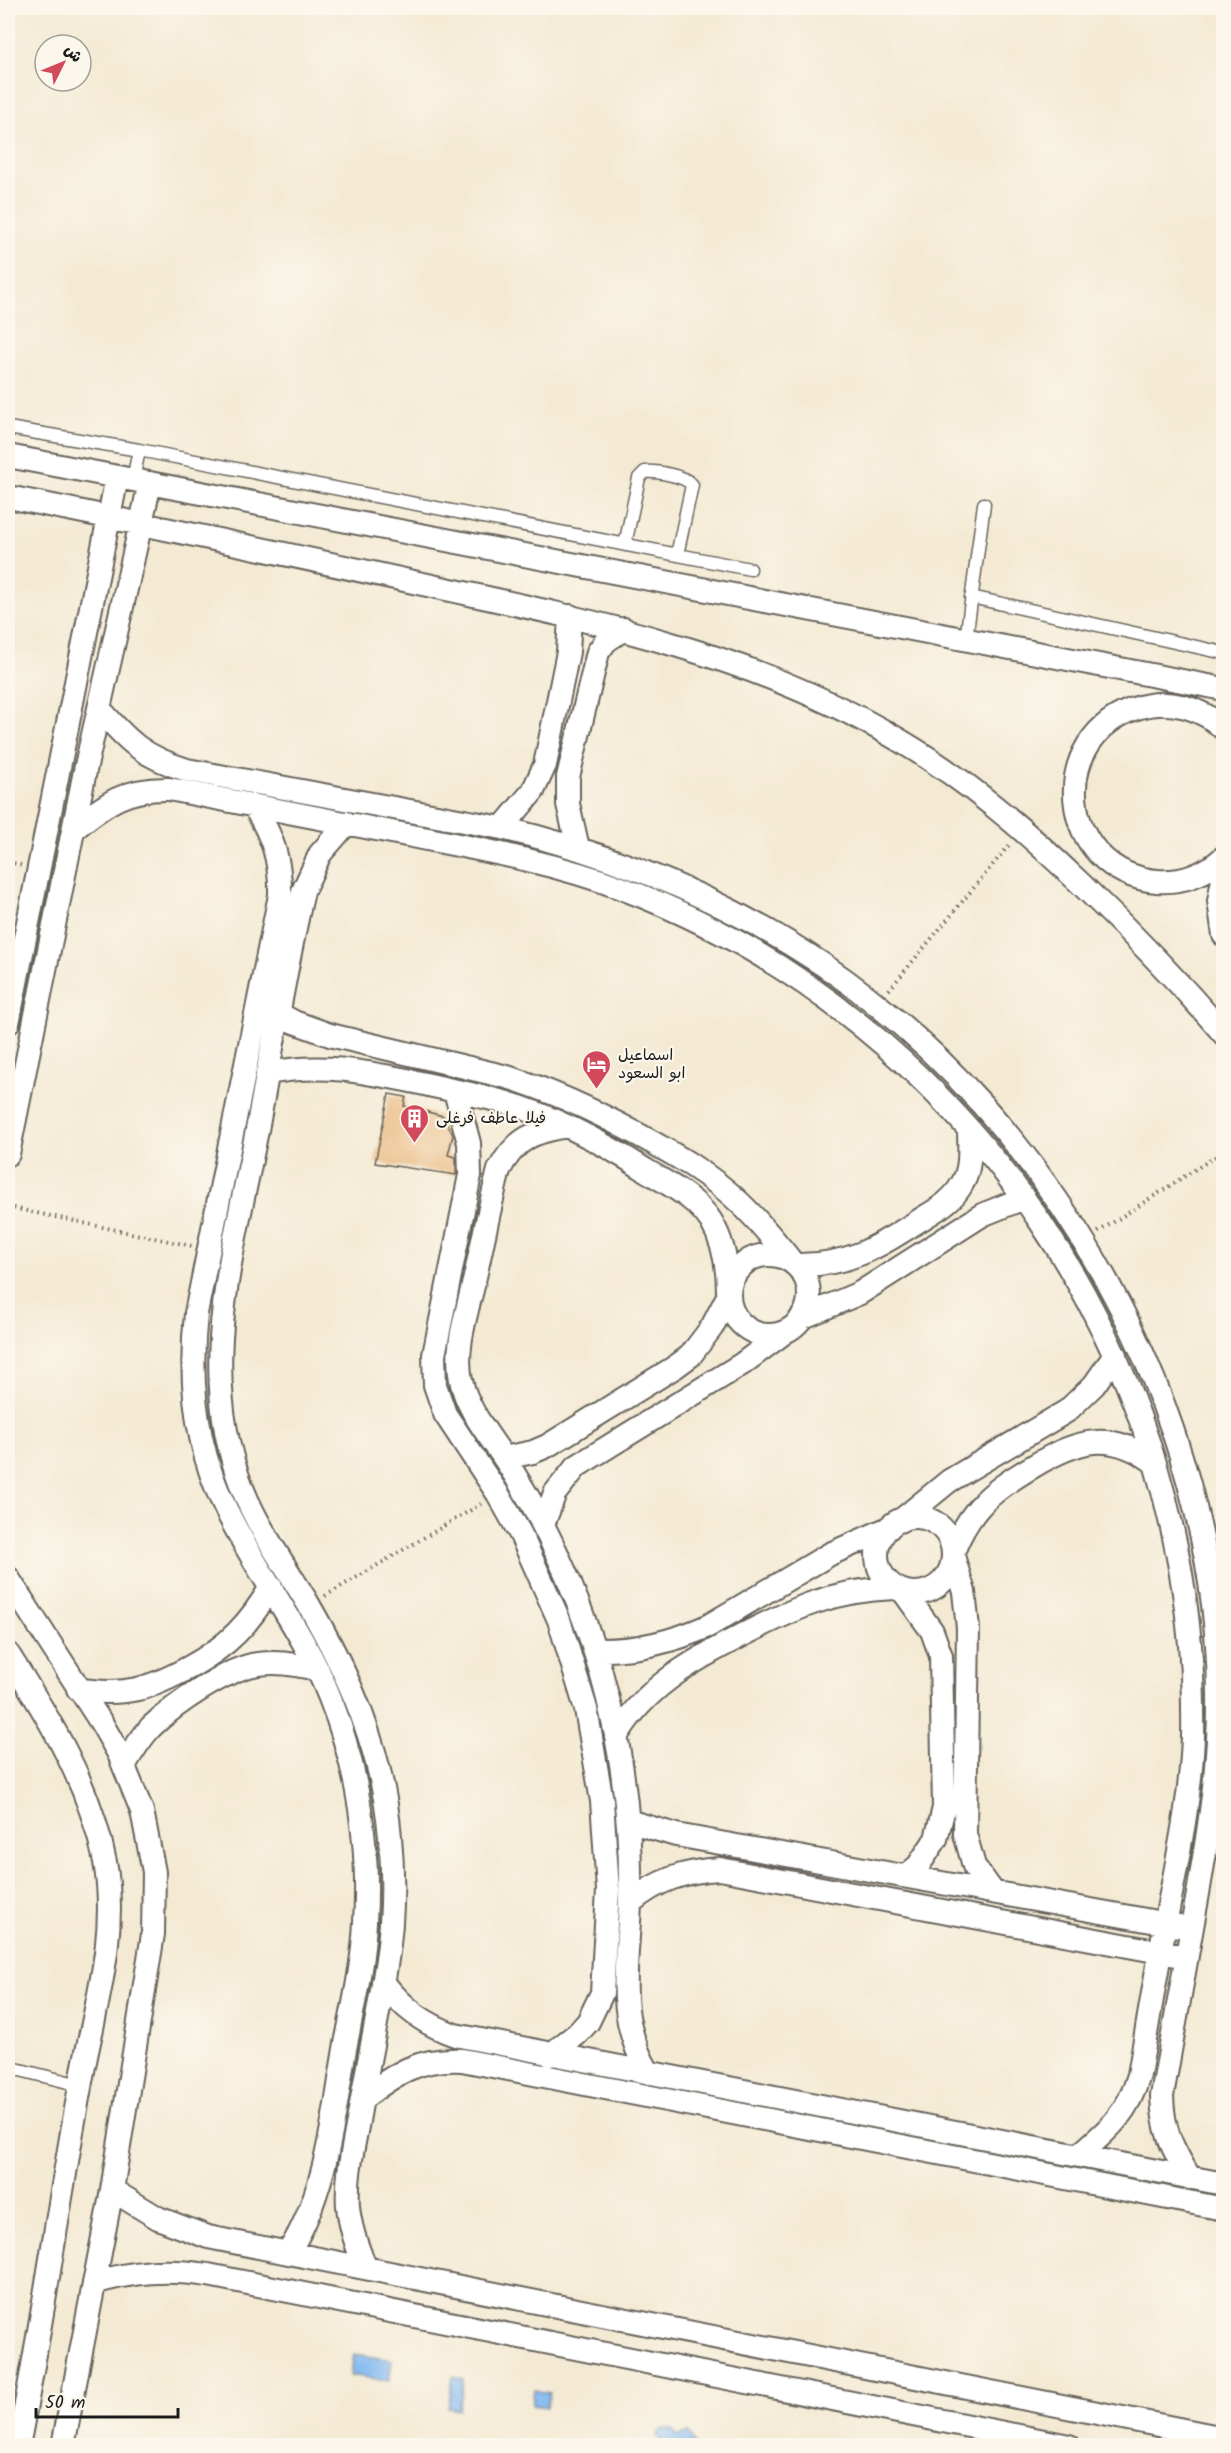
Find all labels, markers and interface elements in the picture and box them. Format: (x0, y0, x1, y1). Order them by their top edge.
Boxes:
north arrow (33, 33, 93, 93)
text: ش (58, 39, 88, 69)
place label: اسماعيل ابو السعود (618, 1043, 685, 1086)
hotel icon: اسماعيل ابو السعود (581, 1048, 613, 1090)
building icon: فيلا عاطف فرغلى (399, 1102, 431, 1144)
place label: فيلا عاطف فرغلى (436, 1106, 546, 1131)
scale bar (36, 2381, 178, 2419)
text: 50 m (45, 2389, 85, 2418)

